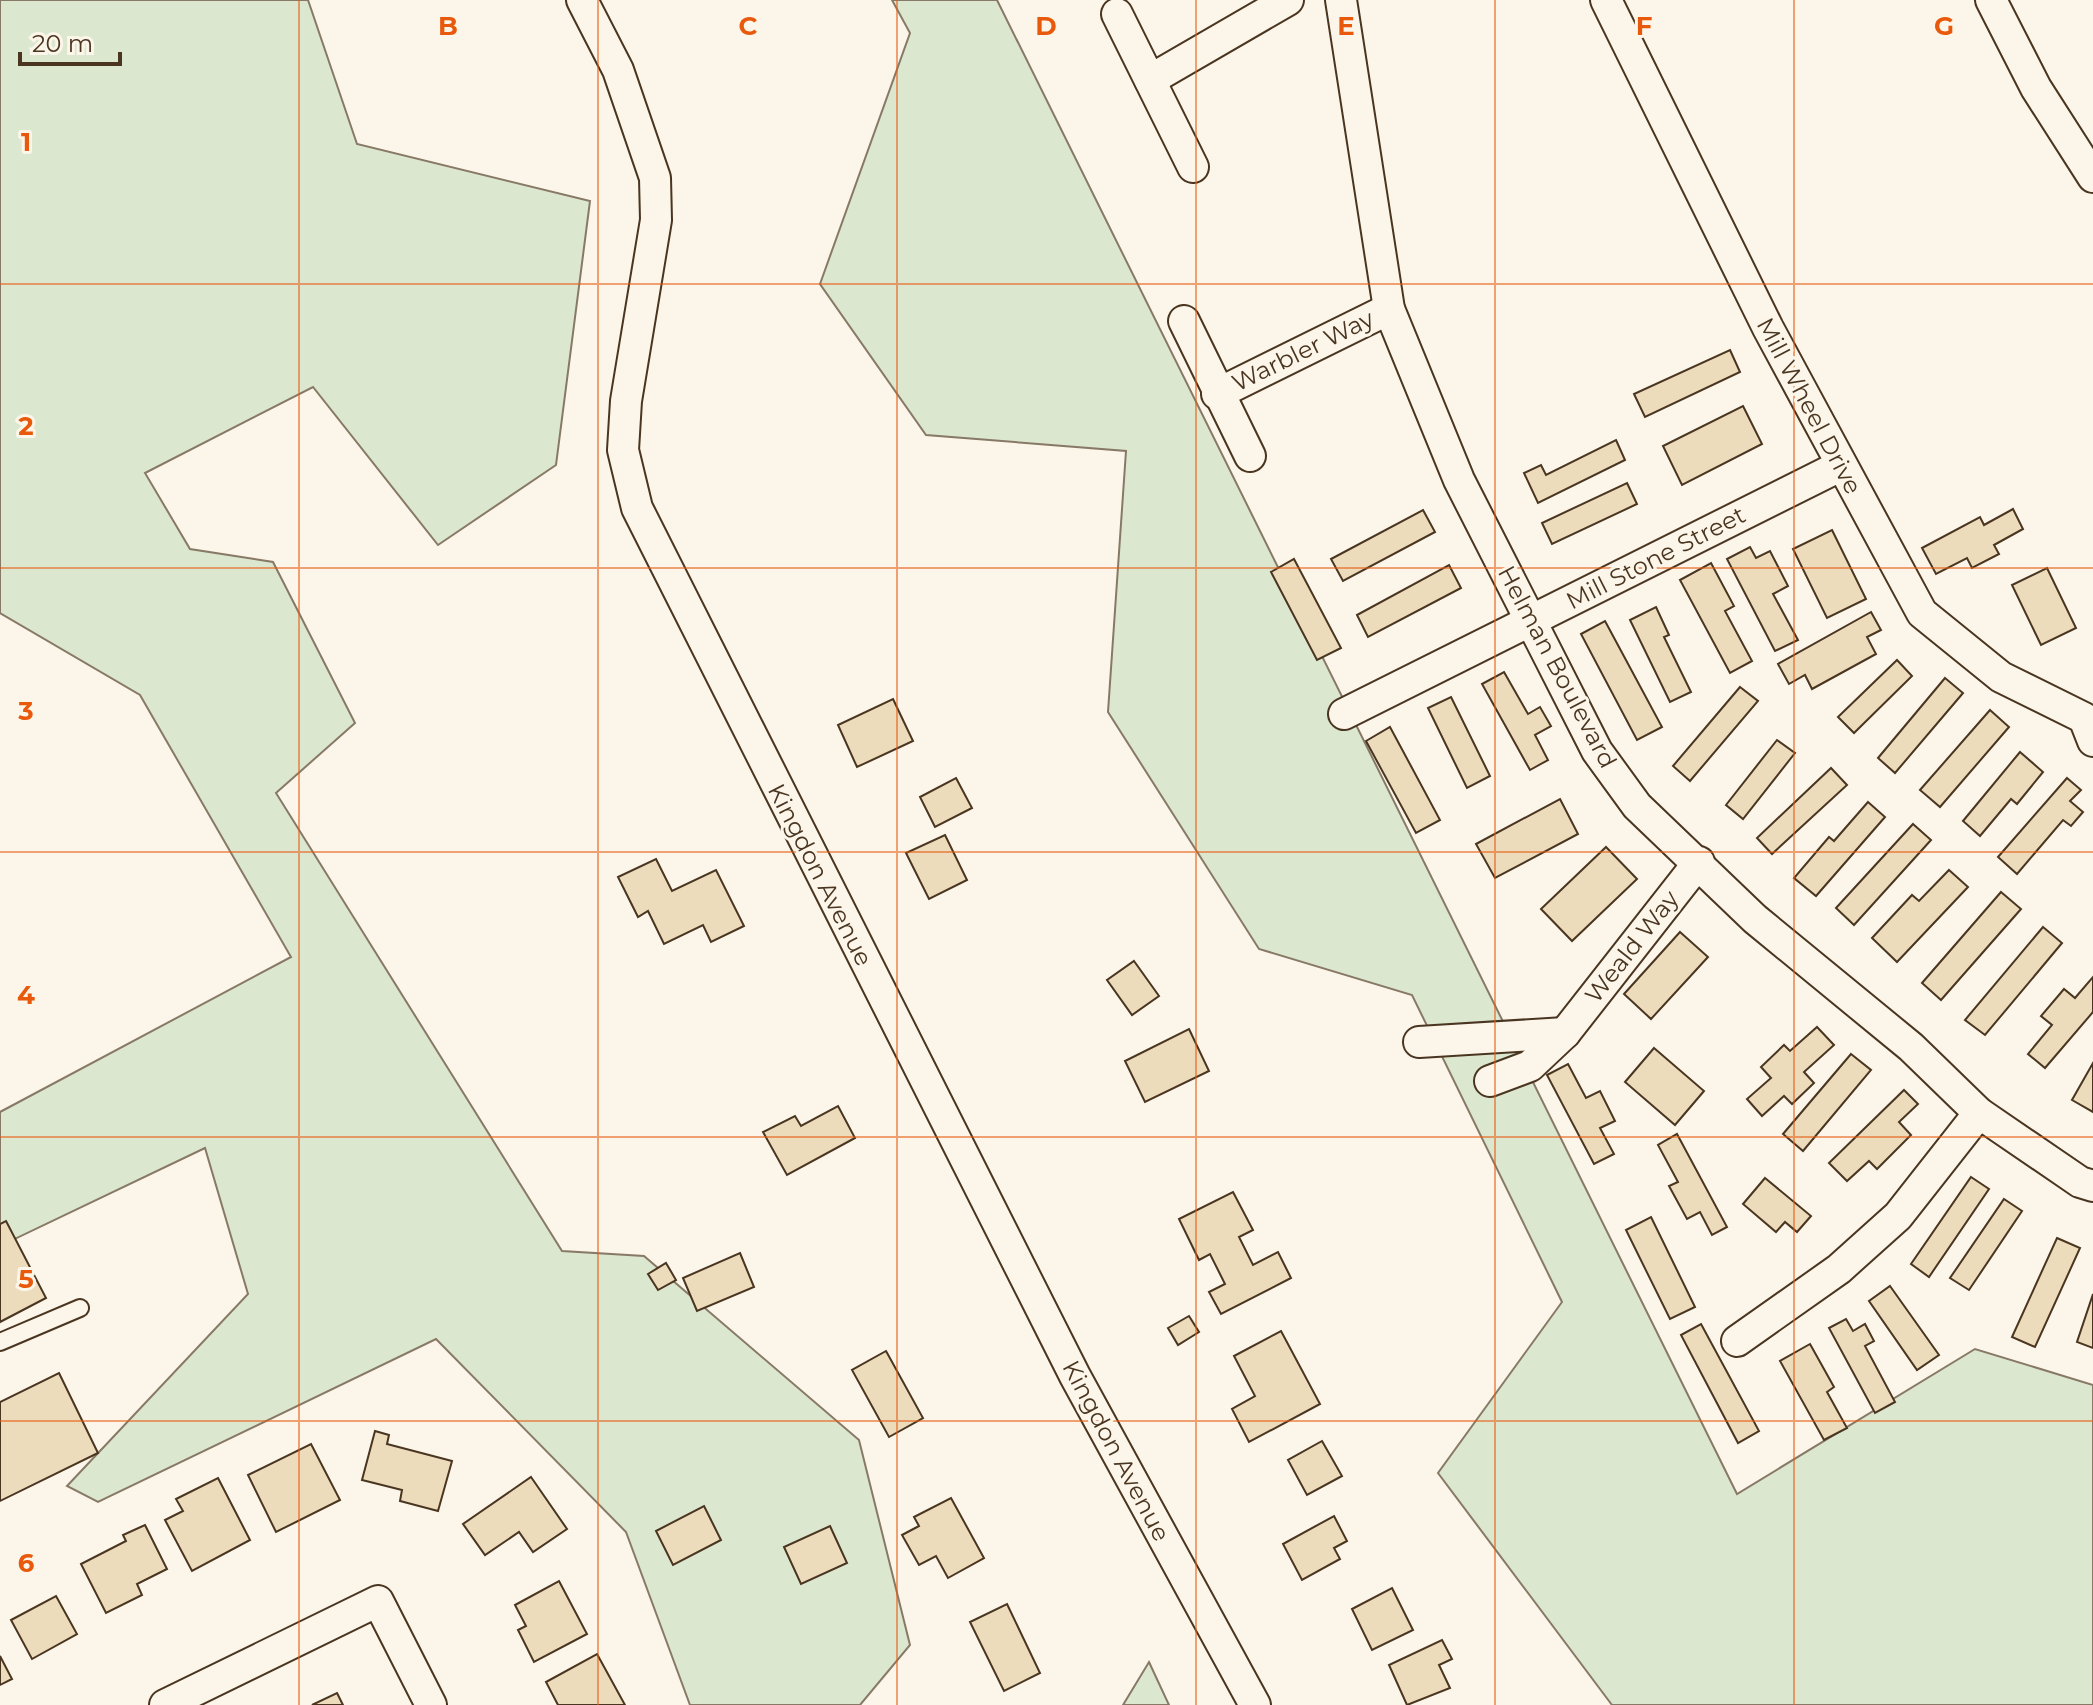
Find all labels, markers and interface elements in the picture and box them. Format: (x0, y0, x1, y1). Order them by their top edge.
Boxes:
text: B (438, 10, 458, 42)
text: C (739, 10, 758, 42)
text: D (1035, 10, 1057, 42)
text: E (1337, 10, 1355, 42)
text: F (1636, 10, 1652, 42)
text: G (1934, 10, 1954, 42)
scale bar (20, 16, 120, 66)
text: 20 m (32, 29, 93, 58)
text: 1 (21, 126, 31, 158)
street label: Warbler Way (1227, 304, 1378, 397)
street label: Mill Wheel Drive (1751, 313, 1868, 499)
text: 2 (18, 410, 34, 442)
street label: Mill Stone Street (1561, 500, 1750, 615)
street label: Helman Boulevard (1492, 561, 1623, 773)
text: 3 (17, 695, 34, 727)
street label: Kingdon Avenue (762, 779, 879, 971)
street label: Weald Way (1579, 885, 1685, 1009)
text: 4 (17, 979, 35, 1011)
text: 5 (18, 1263, 34, 1295)
street label: Kingdon Avenue (1057, 1355, 1176, 1546)
text: 6 (18, 1547, 35, 1579)

